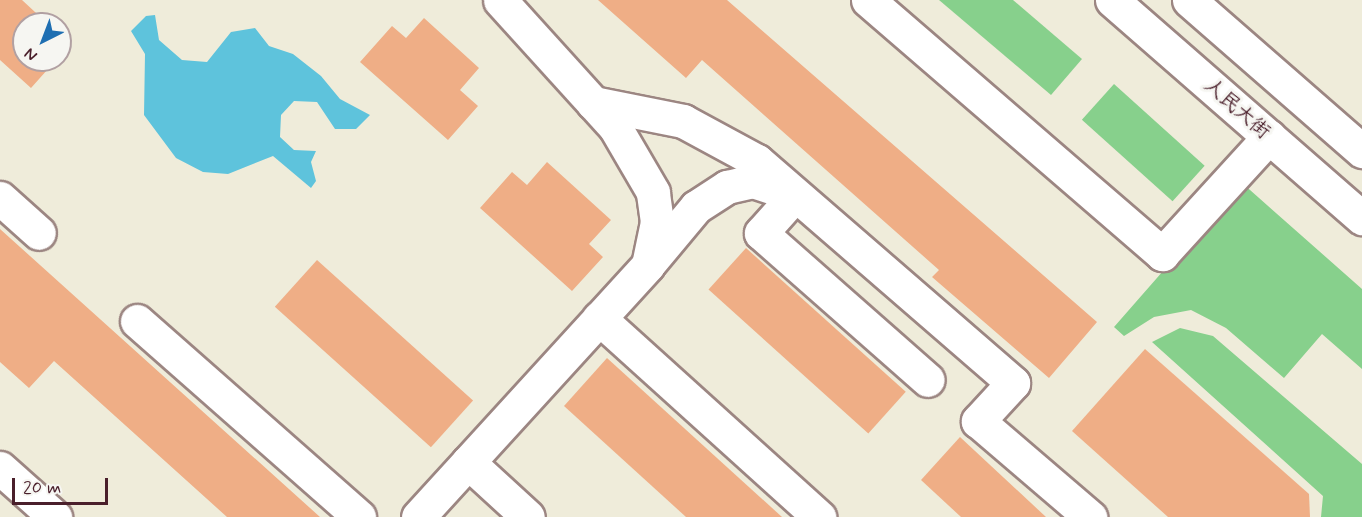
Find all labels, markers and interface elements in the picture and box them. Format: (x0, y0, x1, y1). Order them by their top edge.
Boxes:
north arrow (12, 12, 72, 72)
text: N (20, 43, 42, 66)
street label: 人民大街 (1199, 74, 1275, 144)
scale bar (15, 466, 111, 504)
text: 20 m (23, 476, 61, 500)

